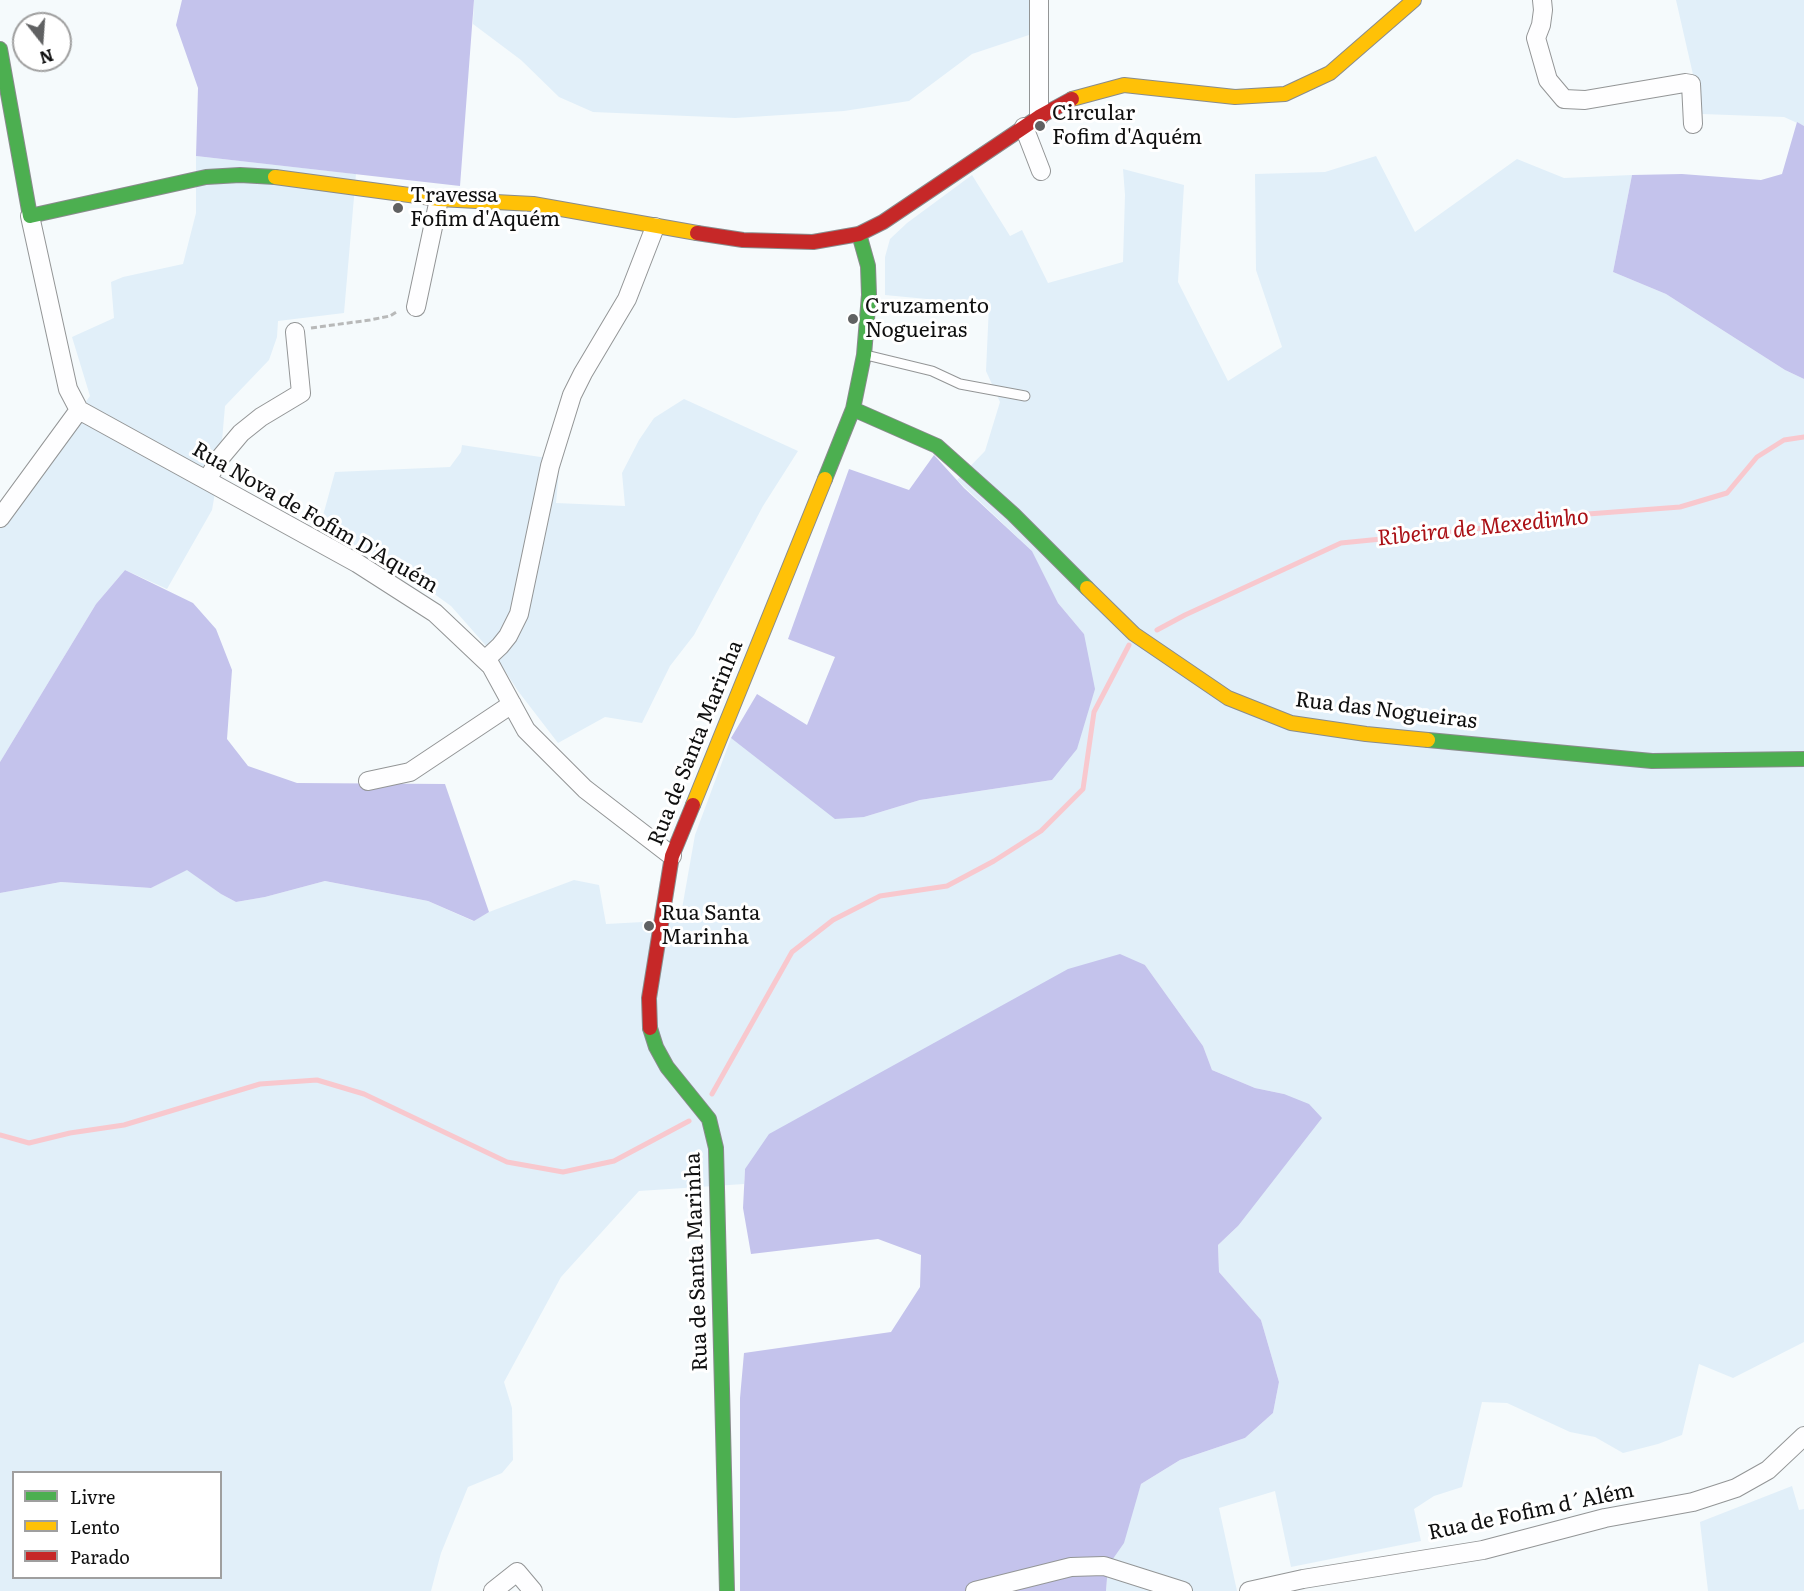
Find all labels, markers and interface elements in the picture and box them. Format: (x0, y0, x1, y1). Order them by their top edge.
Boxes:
north arrow (12, 12, 72, 72)
text: N (37, 44, 57, 71)
place label: Circular Fofim d'Aquém (1052, 101, 1202, 151)
marker: Circular Fofim d'Aquém (1033, 119, 1047, 133)
place label: Travessa Fofim d'Aquém (410, 183, 560, 233)
marker: Travessa Fofim d'Aquém (391, 201, 405, 215)
place label: Cruzamento Nogueiras (865, 294, 989, 344)
marker: Cruzamento Nogueiras (846, 312, 860, 326)
street label: Rua Nova de Fofim D'Aquém (187, 437, 443, 599)
water label: Ribeira de Mexedinho (1376, 504, 1590, 552)
street label: Rua de Santa Marinha (643, 637, 749, 849)
street label: Rua das Nogueiras (1294, 687, 1478, 735)
place label: Rua Santa Marinha (661, 901, 760, 951)
marker: Rua Santa Marinha (642, 919, 656, 933)
street label: Rua de Santa Marinha (681, 1152, 713, 1372)
legend (12, 1471, 222, 1579)
street label: Rua de Fofim d´Além (1426, 1478, 1636, 1546)
text: Livre (70, 1483, 115, 1510)
text: Lento (70, 1513, 120, 1540)
text: Parado (70, 1543, 130, 1570)

